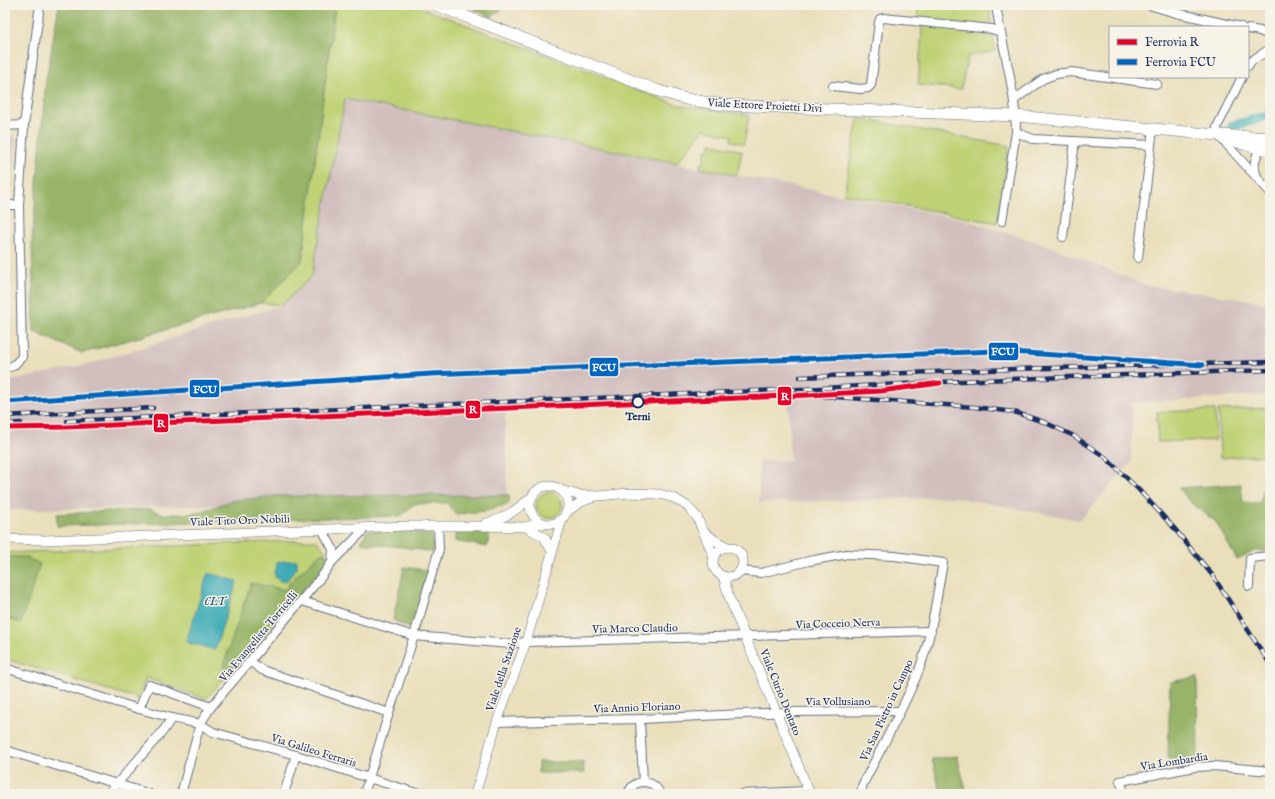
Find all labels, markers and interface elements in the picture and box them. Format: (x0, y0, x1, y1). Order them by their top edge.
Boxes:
legend (1109, 26, 1249, 78)
text: Ferrovia R (1145, 35, 1200, 50)
text: Ferrovia FCU (1145, 55, 1217, 70)
street label: Viale Ettore Proietti Divi (706, 96, 823, 116)
line badge: FCU (988, 342, 1019, 361)
text: FCU (991, 345, 1016, 359)
line badge: FCU (589, 357, 619, 377)
text: FCU (592, 361, 617, 375)
line badge: FCU (189, 379, 220, 398)
text: FCU (193, 383, 218, 397)
line badge: R (777, 386, 792, 406)
text: R (781, 390, 790, 404)
marker: Terni (631, 395, 645, 409)
line badge: R (465, 400, 481, 419)
text: R (469, 403, 478, 417)
place label: Terni (625, 410, 651, 424)
line badge: R (153, 413, 169, 433)
text: R (157, 417, 166, 431)
street label: Viale Tito Oro Nobili (189, 512, 290, 530)
street label: Via Evangelista Torricelli (216, 588, 301, 686)
water label: CLT (204, 594, 228, 609)
street label: Via Cocceio Nerva (794, 616, 881, 633)
street label: Via Marco Claudio (591, 621, 678, 637)
street label: Viale della Stazione (483, 625, 525, 714)
street label: Viale Curio Dentato (756, 646, 804, 738)
street label: Via San Pietro in Campo (857, 657, 917, 764)
street label: Via Vollusiano (805, 695, 870, 709)
street label: Via Annio Floriano (592, 699, 681, 717)
street label: Via Galileo Ferraris (268, 731, 358, 771)
street label: Via Lombardia (1139, 750, 1209, 774)

